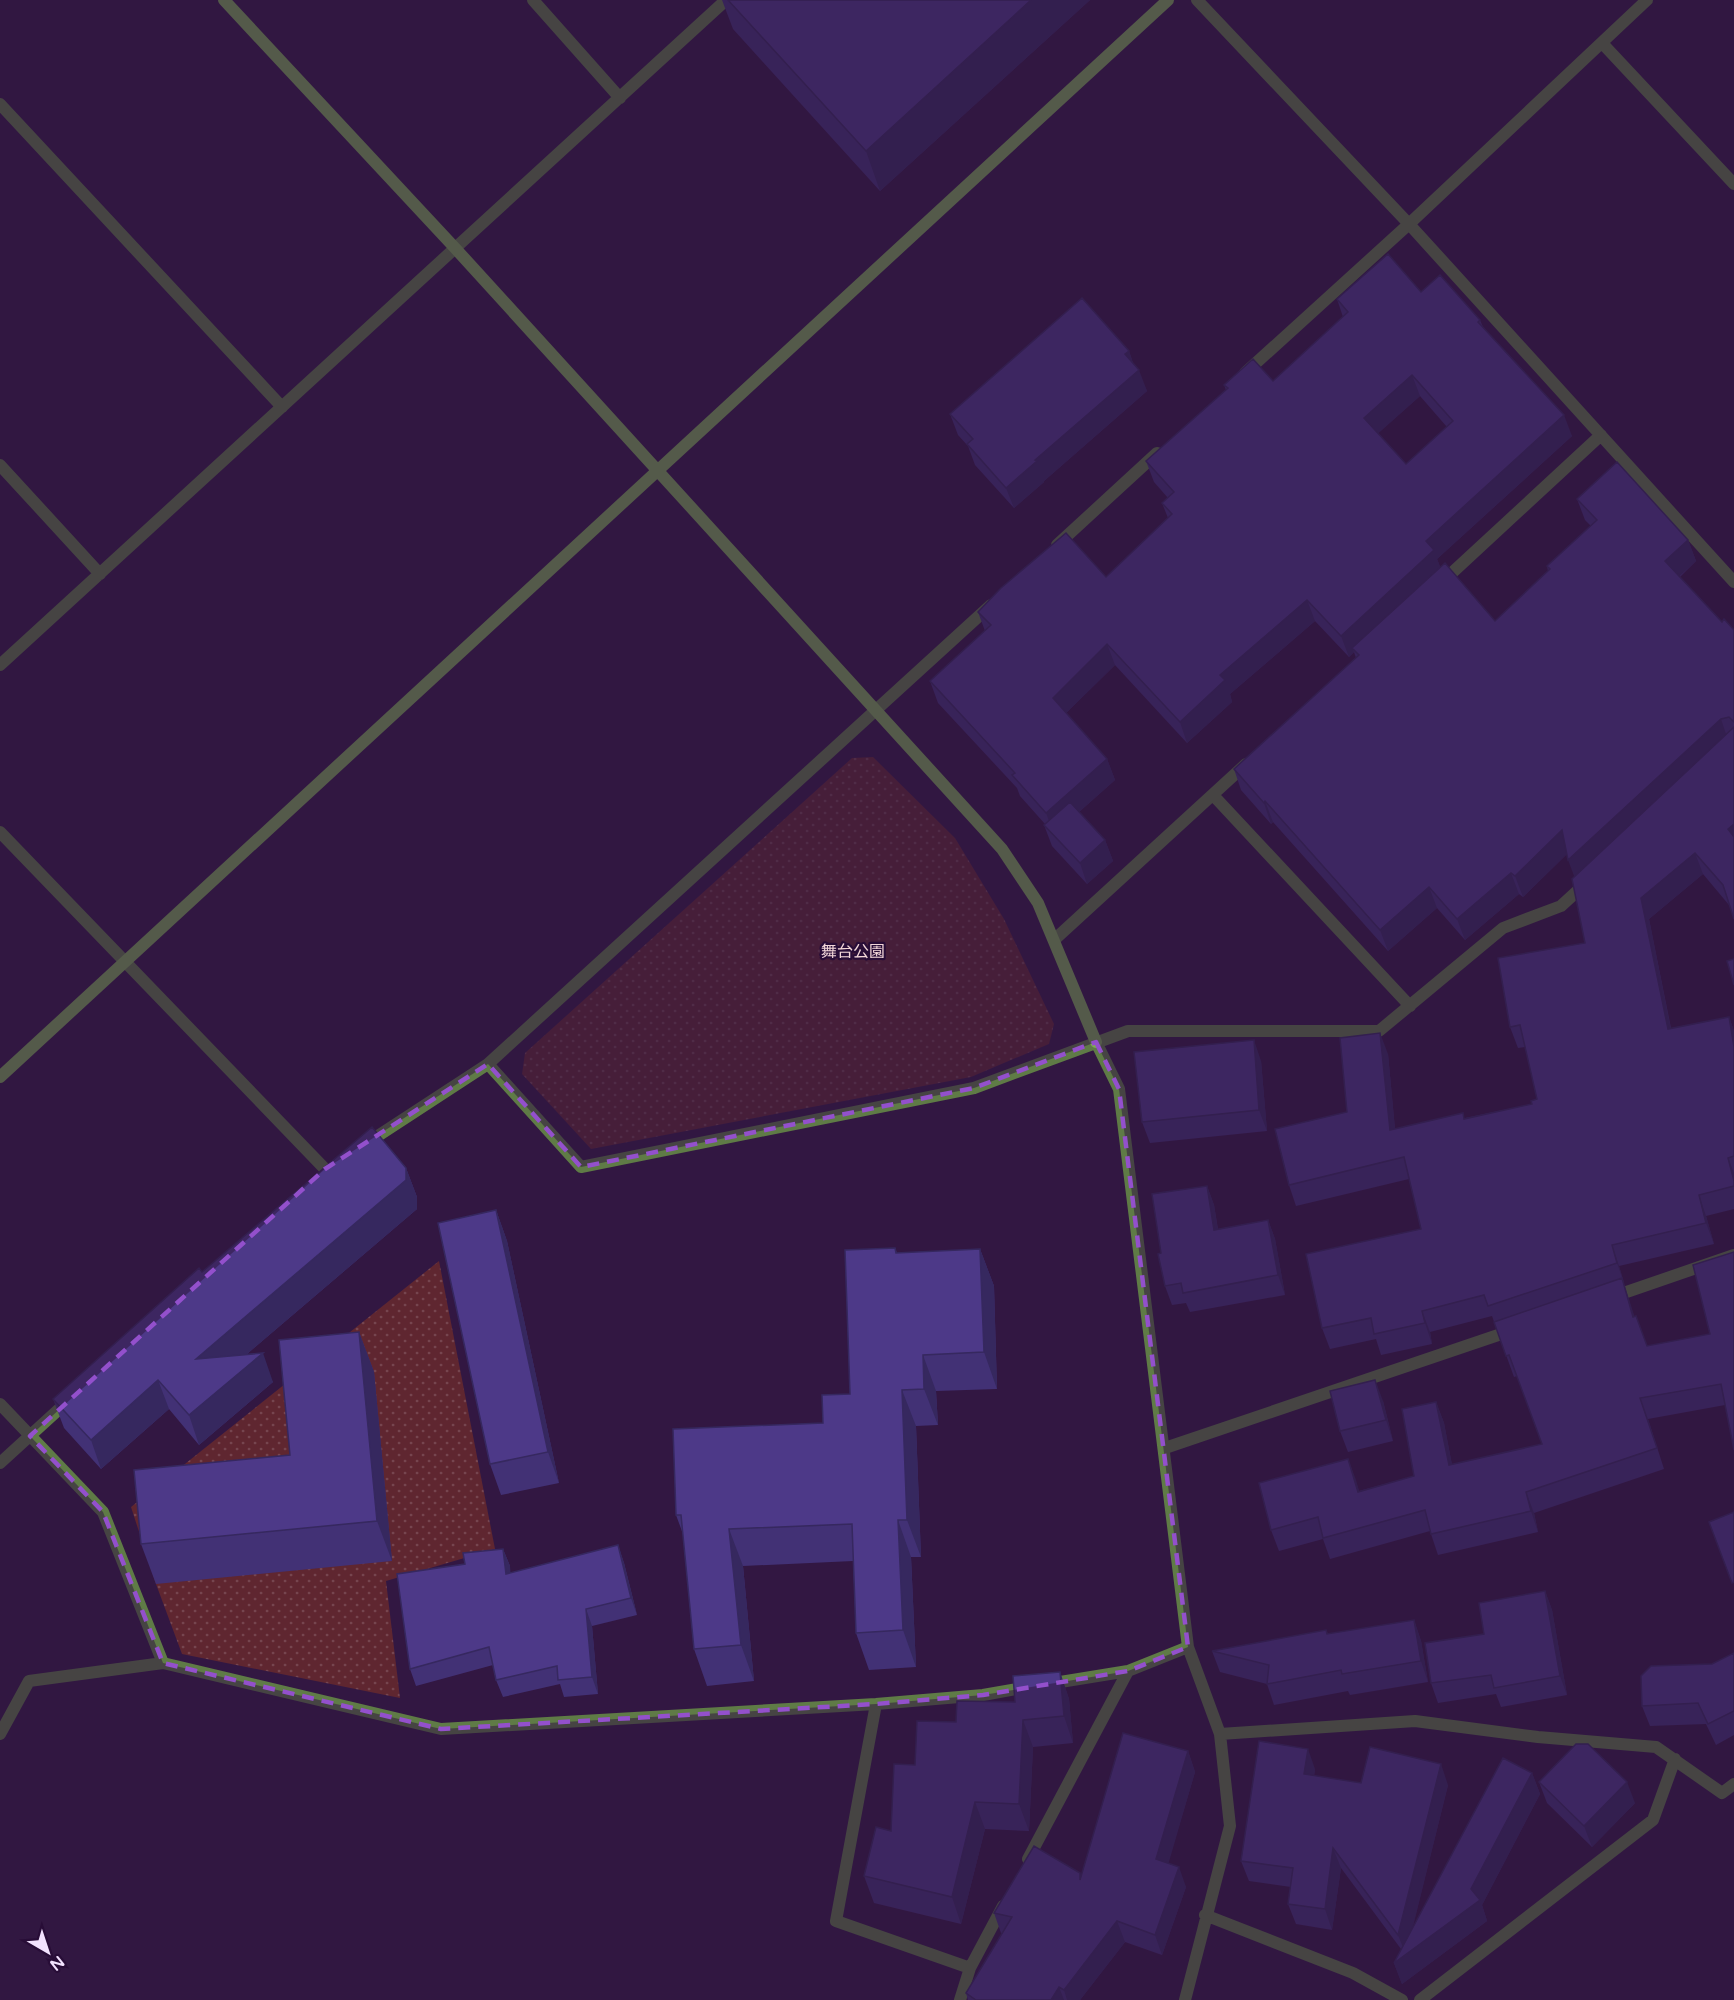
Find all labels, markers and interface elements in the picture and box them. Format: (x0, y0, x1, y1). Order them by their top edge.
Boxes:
park label: 舞台公園 (821, 942, 885, 962)
north arrow (18, 1922, 78, 1982)
text: N (46, 1951, 68, 1975)

